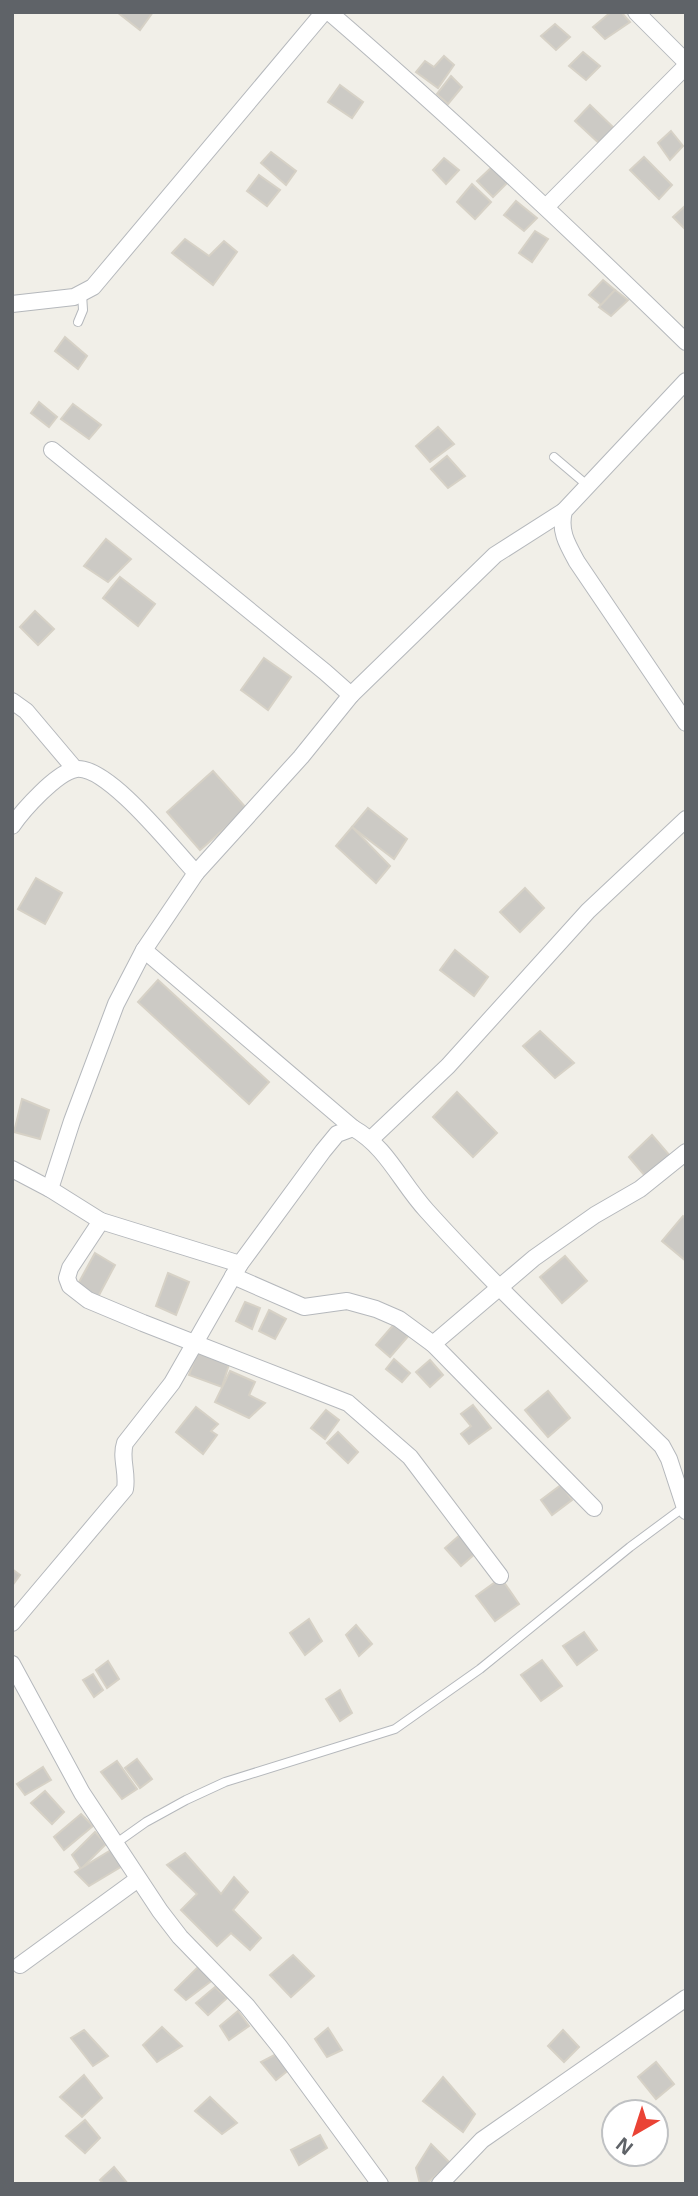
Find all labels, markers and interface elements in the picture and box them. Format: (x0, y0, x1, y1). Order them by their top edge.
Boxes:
north arrow (600, 2098, 670, 2168)
text: N (610, 2131, 638, 2161)

